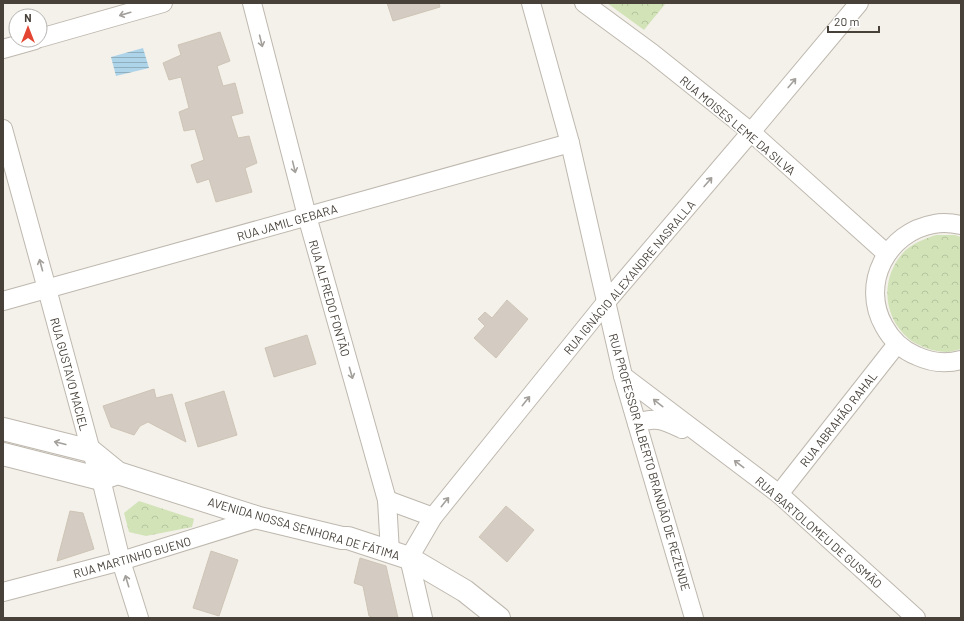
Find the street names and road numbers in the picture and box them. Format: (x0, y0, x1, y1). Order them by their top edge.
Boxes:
street label: RUA MOISES LEME DA SILVA (677, 73, 799, 177)
street label: RUA IGNÁCIO ALEXANDRE NASRALLA (560, 197, 698, 357)
street label: RUA JAMIL GEBARA (235, 201, 339, 243)
street label: RUA ALFREDO FONTÃO (307, 238, 353, 358)
street label: RUA GUSTAVO MACIEL (48, 316, 92, 432)
street label: RUA PROFESSOR ALBERTO BRANDÃO DE REZENDE (606, 332, 694, 592)
street label: RUA ABRAHÃO RAHAL (797, 369, 880, 469)
street label: RUA BARTOLOMEU DE GUSMÃO (753, 473, 885, 591)
street label: AVENIDA NOSSA SENHORA DE FÁTIMA (206, 494, 402, 562)
street label: RUA MARTINHO BUENO (72, 533, 192, 581)

